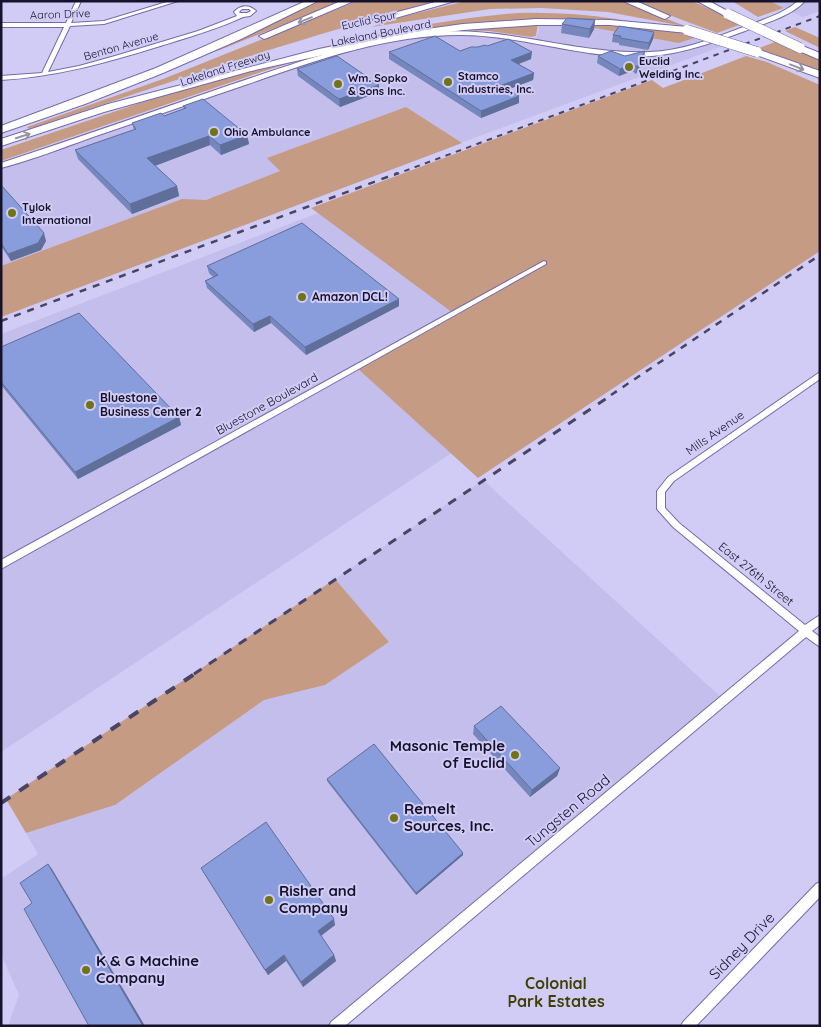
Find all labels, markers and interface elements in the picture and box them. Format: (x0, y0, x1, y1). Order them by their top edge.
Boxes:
street label: Aaron Drive (30, 6, 90, 22)
street label: Euclid Spur (340, 7, 399, 33)
one-way arrow (298, 16, 313, 25)
street label: Lakeland Boulevard (330, 16, 432, 50)
street label: Benton Avenue (82, 29, 160, 63)
street label: Lakeland Freeway (178, 47, 272, 89)
place label: Euclid Welding Inc. (639, 54, 703, 81)
marker: Euclid Welding Inc. (623, 61, 635, 73)
one-way arrow (789, 62, 804, 72)
place label: Stamco Industries, Inc. (458, 69, 534, 96)
place label: Wm. Sopko & Sons Inc. (348, 71, 408, 98)
marker: Stamco Industries, Inc. (442, 76, 454, 88)
marker: Wm. Sopko & Sons Inc. (332, 78, 344, 90)
place label: Ohio Ambulance (224, 125, 311, 139)
marker: Ohio Ambulance (208, 126, 220, 138)
one-way arrow (15, 130, 31, 140)
place label: Tylok International (22, 200, 91, 227)
marker: Tylok International (6, 207, 18, 219)
place label: Amazon DCL! (312, 289, 388, 304)
marker: Amazon DCL! (296, 291, 308, 303)
street label: Bluestone Boulevard (213, 369, 320, 438)
place label: Bluestone Business Center 2 (100, 390, 202, 419)
marker: Bluestone Business Center 2 (84, 399, 96, 411)
street label: Mills Avenue (683, 407, 747, 458)
street label: East 276th Street (716, 539, 797, 609)
place label: Masonic Temple of Euclid (390, 736, 505, 772)
marker: Masonic Temple of Euclid (509, 749, 521, 761)
street label: Tungsten Road (522, 770, 614, 851)
place label: Remelt Sources, Inc. (404, 799, 494, 835)
marker: Remelt Sources, Inc. (388, 812, 400, 824)
place label: Risher and Company (279, 881, 356, 917)
marker: Risher and Company (263, 894, 275, 906)
street label: Sidney Drive (705, 908, 779, 983)
place label: K & G Machine Company (96, 951, 199, 987)
marker: K & G Machine Company (80, 964, 92, 976)
district label: Colonial Park Estates (507, 973, 605, 1011)

